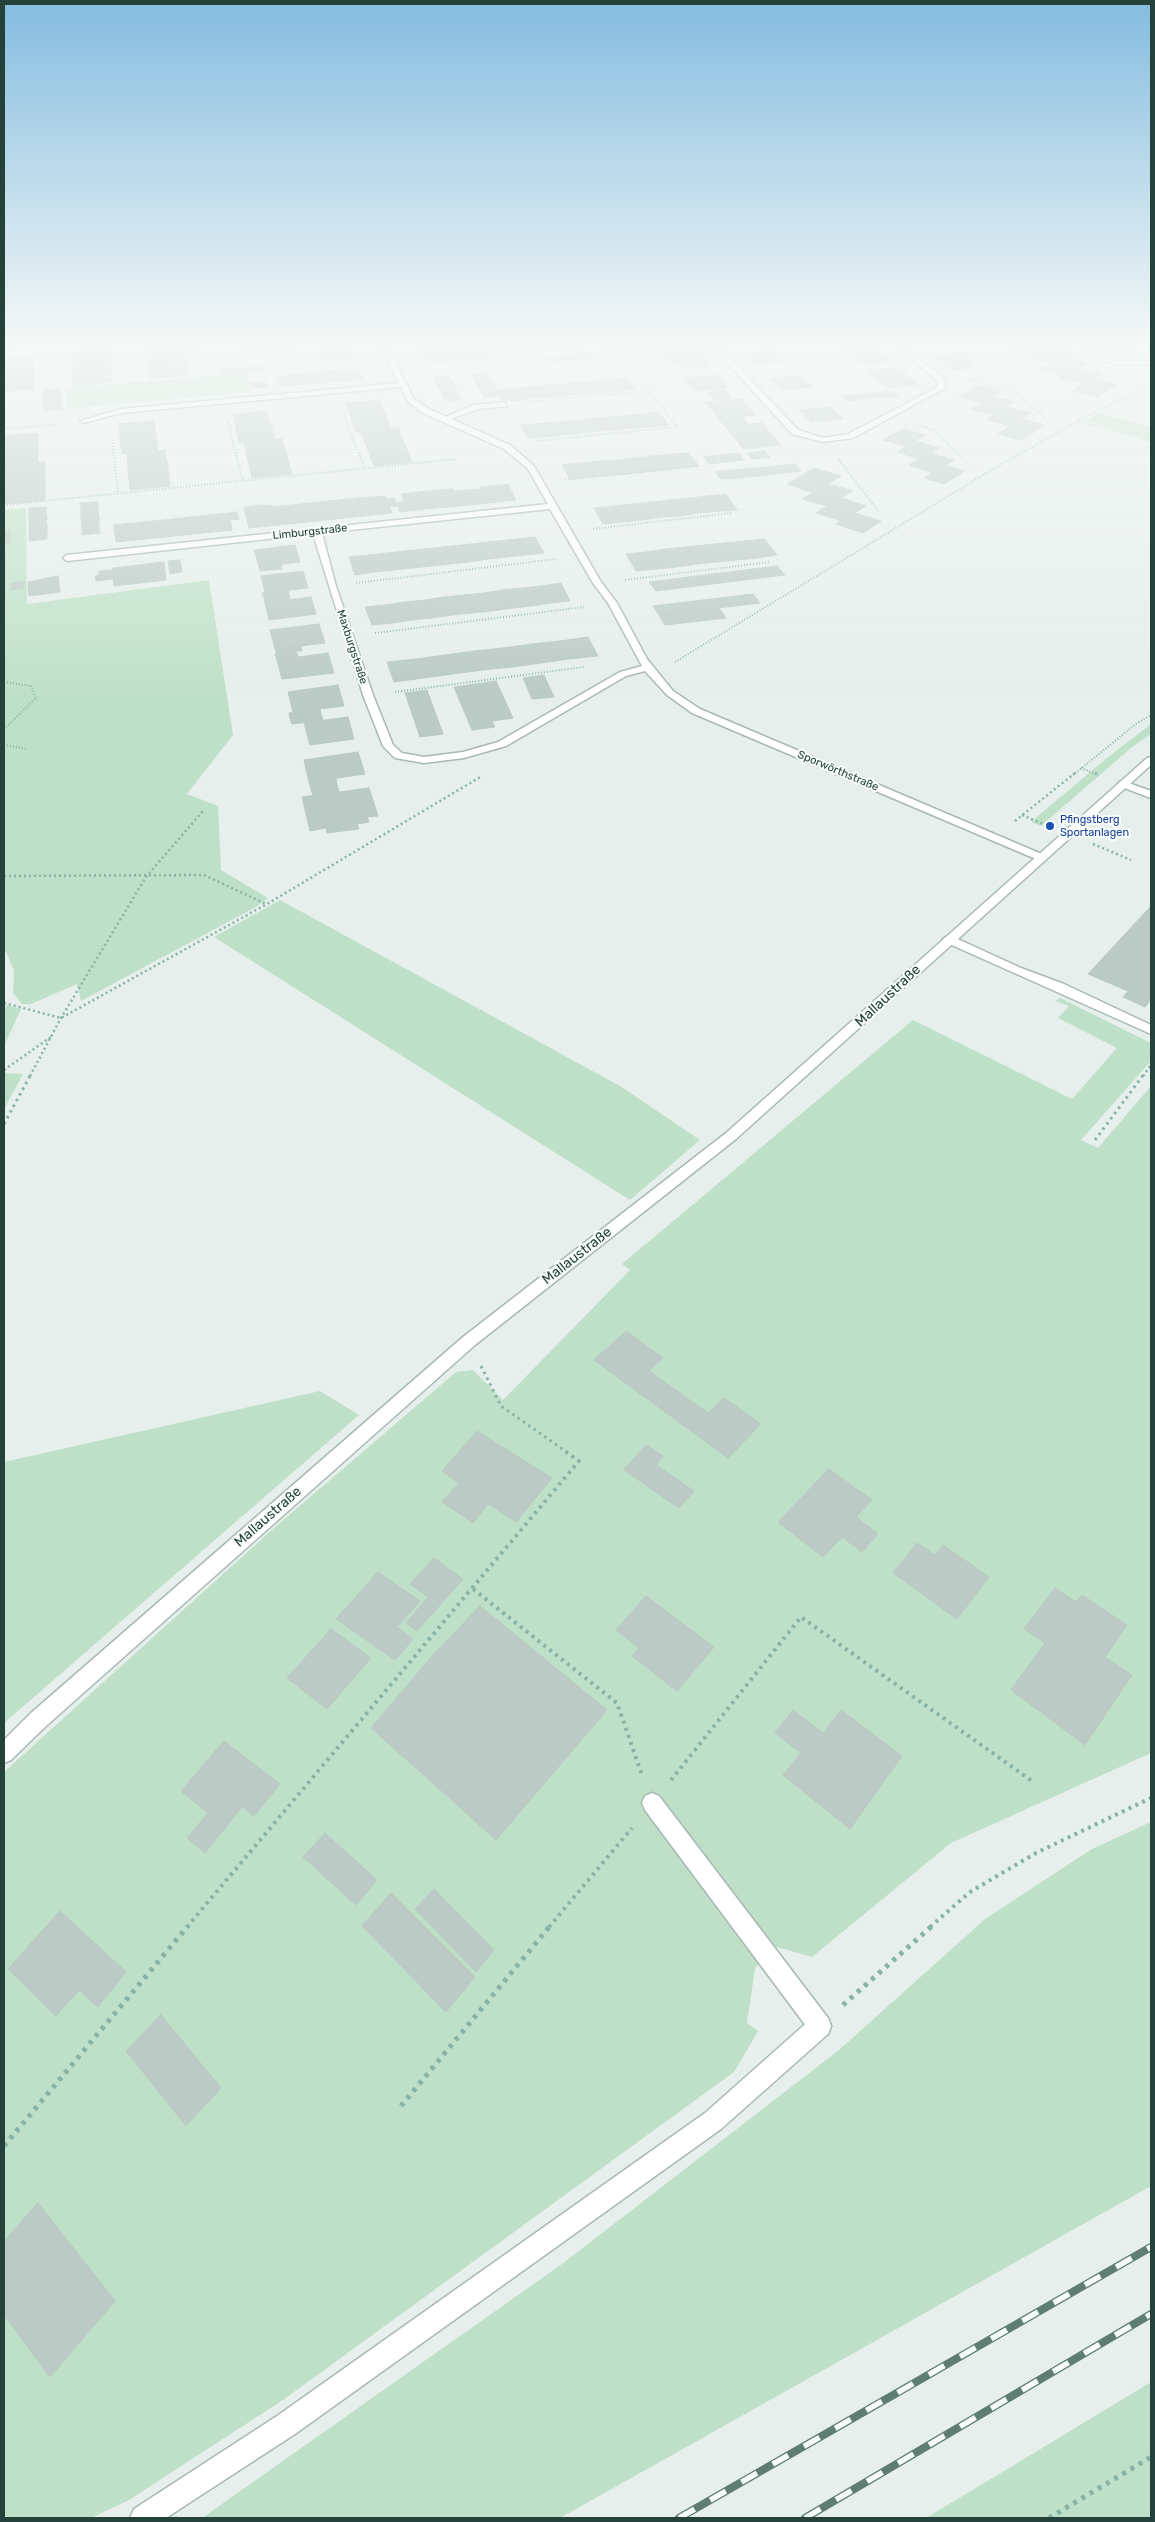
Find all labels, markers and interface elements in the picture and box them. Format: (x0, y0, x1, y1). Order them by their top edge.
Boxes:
street label: Limburgstraße (272, 522, 348, 542)
street label: Maxburgstraße (334, 608, 370, 686)
street label: Sporwörthstraße (795, 748, 881, 794)
place label: Pfingstberg Sportanlagen (1060, 813, 1129, 839)
marker: Pfingstberg Sportanlagen (1044, 820, 1056, 832)
street label: Mallaustraße (852, 961, 924, 1031)
street label: Mallaustraße (539, 1224, 615, 1288)
street label: Mallaustraße (231, 1483, 305, 1551)

